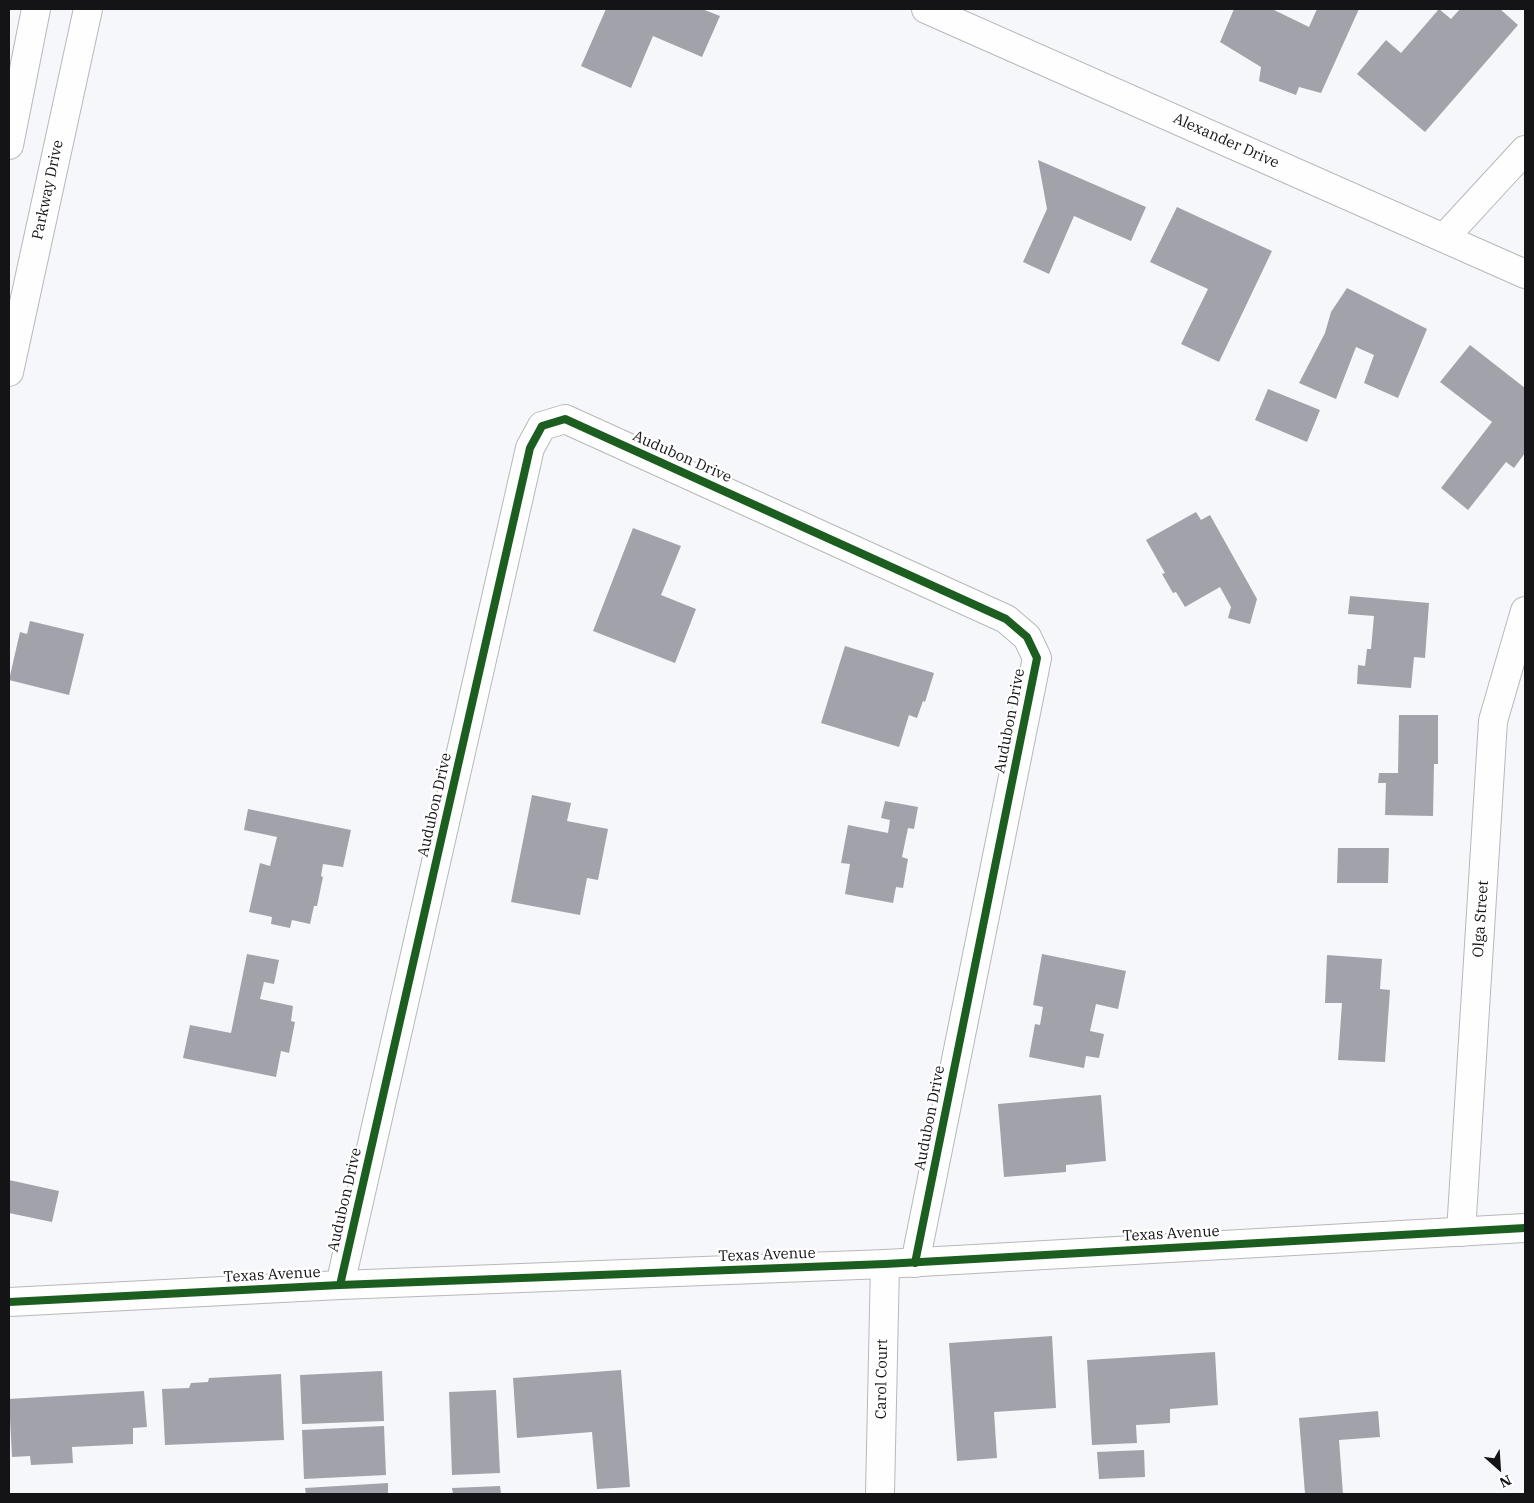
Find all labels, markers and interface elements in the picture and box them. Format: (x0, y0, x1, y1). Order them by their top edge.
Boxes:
street label: Alexander Drive (1170, 110, 1282, 172)
street label: Parkway Drive (29, 138, 67, 242)
street label: Audubon Drive (630, 427, 734, 487)
street label: Audubon Drive (991, 667, 1029, 775)
street label: Audubon Drive (414, 751, 456, 859)
street label: Olga Street (1469, 880, 1493, 958)
street label: Audubon Drive (911, 1064, 949, 1172)
street label: Audubon Drive (324, 1146, 366, 1254)
street label: Texas Avenue (1122, 1222, 1220, 1246)
street label: Texas Avenue (718, 1244, 816, 1266)
street label: Texas Avenue (223, 1263, 321, 1287)
street label: Carol Court (872, 1339, 892, 1419)
north arrow (1474, 1443, 1524, 1493)
text: N (1497, 1471, 1515, 1492)

